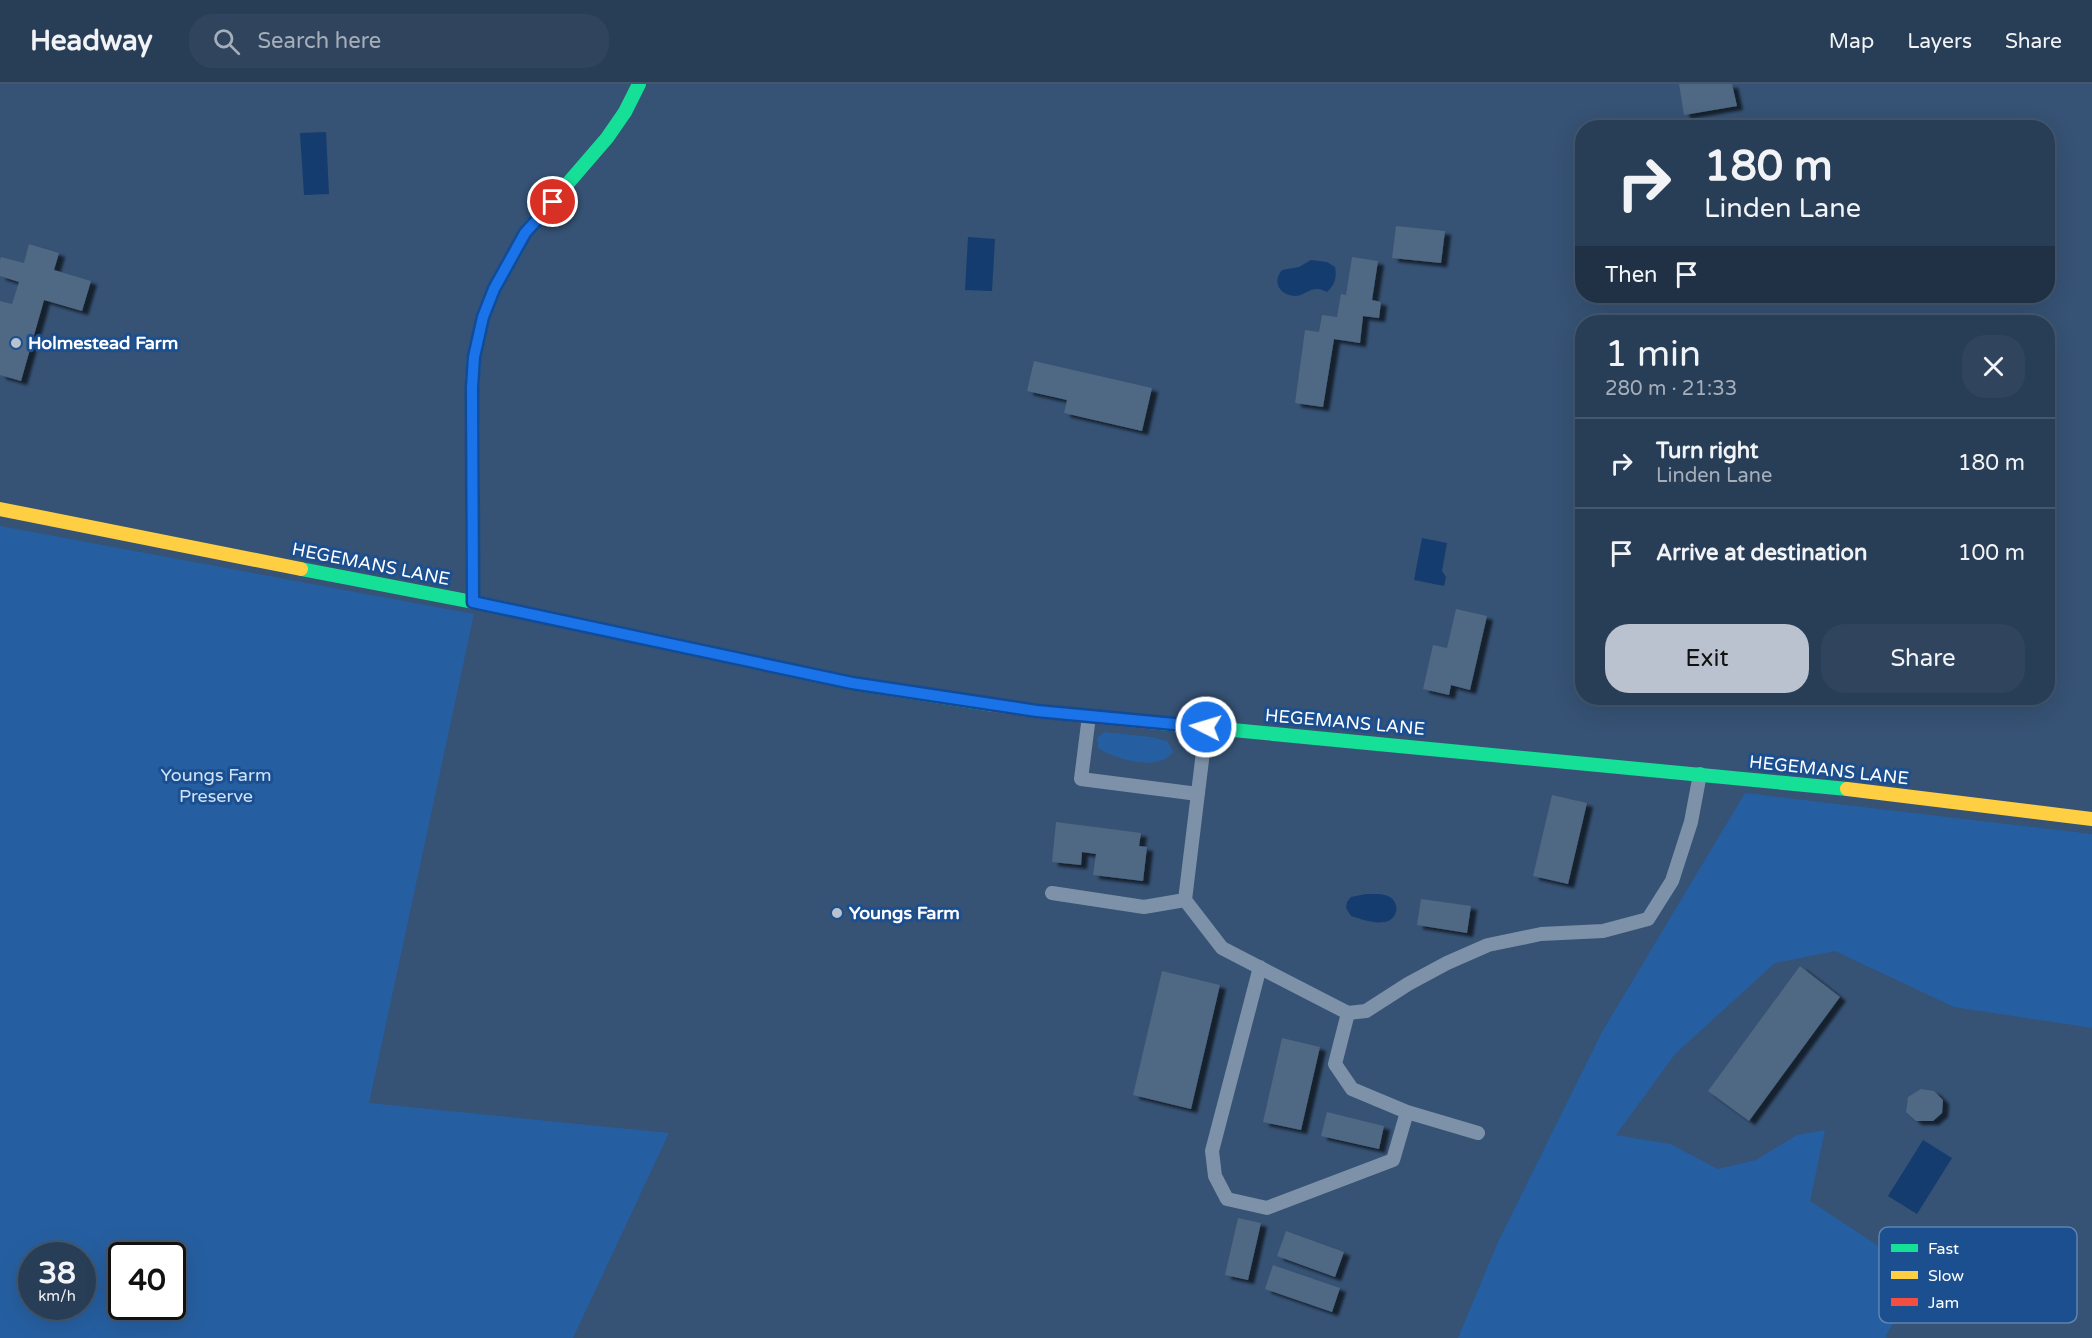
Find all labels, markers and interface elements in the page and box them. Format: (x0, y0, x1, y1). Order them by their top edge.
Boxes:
search box (189, 14, 609, 68)
text: Headway (30, 24, 153, 58)
icon: search (210, 25, 243, 58)
text: Search here (258, 28, 381, 54)
text: Map (1829, 29, 1874, 54)
text: Layers (1907, 29, 1972, 54)
text: Share (2005, 29, 2062, 54)
text: 180 m (1704, 141, 1833, 192)
icon: right (1605, 144, 1683, 222)
pin (527, 176, 578, 227)
icon: arrive (536, 185, 569, 218)
text: Linden Lane (1704, 192, 1861, 225)
icon: arrive (1670, 258, 1703, 291)
text: Then (1605, 262, 1658, 288)
place label: Holmestead Farm (28, 332, 178, 354)
text: 1 min (1605, 333, 1701, 376)
button: close (1962, 335, 2025, 398)
marker: Holmestead Farm (9, 336, 23, 350)
text: 280 m · 21:33 (1605, 377, 1737, 401)
text: Turn right (1656, 438, 1758, 464)
icon: right (1605, 447, 1638, 480)
text: 180 m (1958, 450, 2025, 476)
text: Linden Lane (1656, 464, 1772, 488)
icon: arrive (1605, 537, 1638, 570)
street label: HEGEMANS LANE (290, 538, 452, 590)
text: Arrive at destination (1656, 540, 1867, 566)
text: 100 m (1958, 540, 2025, 566)
button: Exit (1605, 624, 1809, 693)
button: Share (1821, 624, 2025, 693)
position arrow (1174, 695, 1238, 759)
street label: HEGEMANS LANE (1264, 704, 1426, 740)
street label: HEGEMANS LANE (1748, 751, 1910, 789)
park label: Youngs Farm Preserve (161, 764, 271, 807)
place label: Youngs Farm (849, 902, 960, 924)
marker: Youngs Farm (830, 906, 844, 920)
legend (1879, 1227, 2077, 1323)
text: Fast (1928, 1239, 1959, 1259)
speed limit sign: 40 (108, 1242, 186, 1320)
text: 38 (38, 1255, 76, 1292)
text: Slow (1928, 1266, 1964, 1286)
text: km/h (38, 1287, 76, 1305)
text: Jam (1928, 1293, 1959, 1313)

